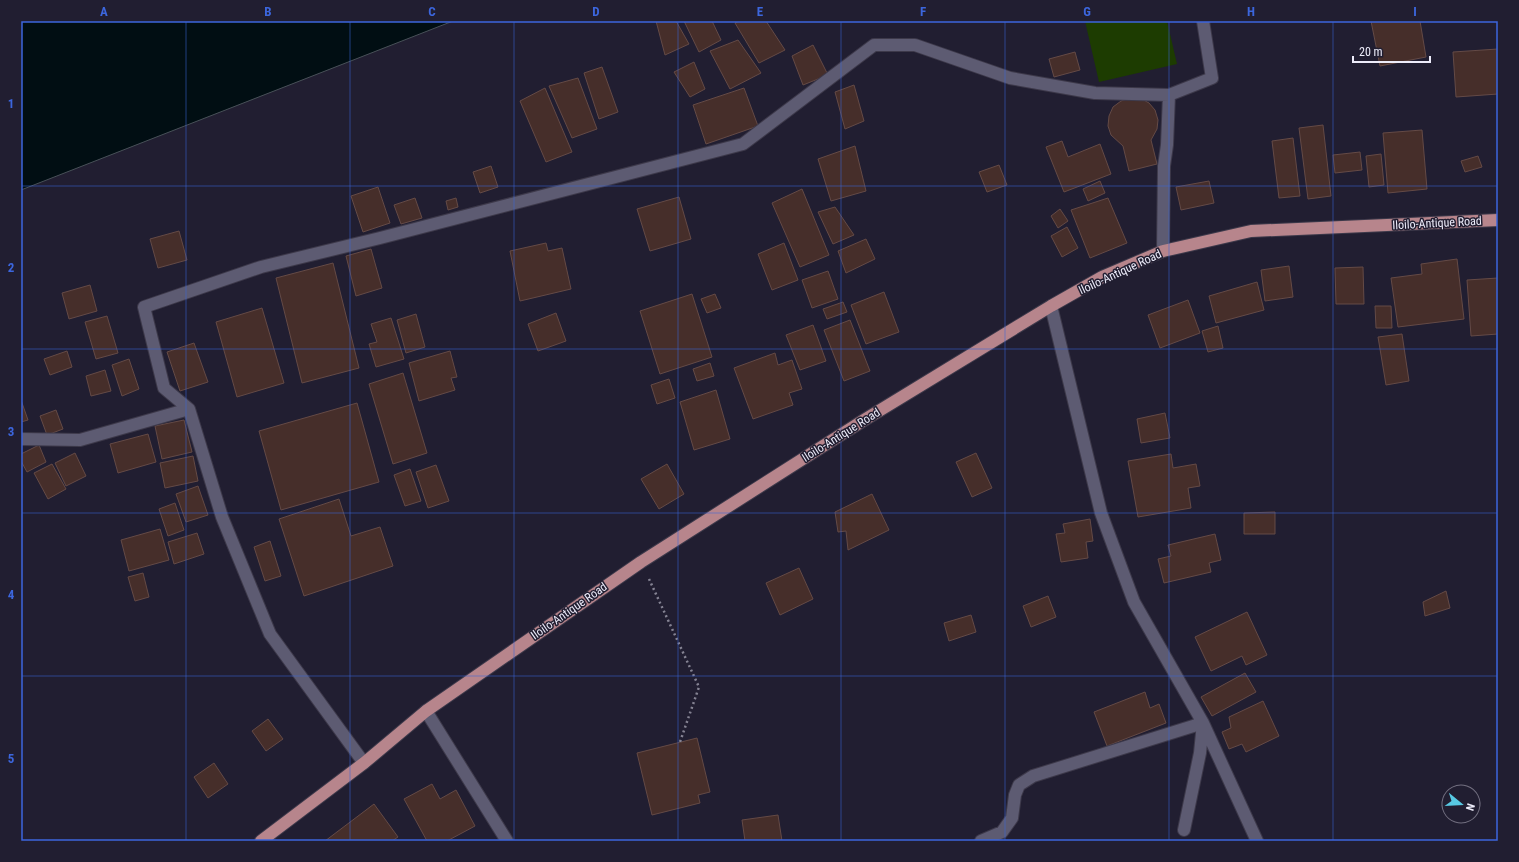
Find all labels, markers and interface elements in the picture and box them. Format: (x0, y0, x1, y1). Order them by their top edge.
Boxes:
text: A (100, 4, 108, 19)
text: B (264, 4, 272, 19)
text: C (428, 4, 436, 19)
text: D (592, 4, 600, 19)
text: E (757, 4, 764, 19)
text: F (920, 4, 926, 19)
text: G (1083, 4, 1091, 19)
text: H (1247, 4, 1255, 19)
text: I (1413, 4, 1417, 19)
scale bar (1353, 38, 1430, 64)
text: 20 m (1359, 45, 1383, 59)
text: 1 (8, 96, 14, 111)
street label: Iloilo-Antique Road (1392, 214, 1482, 232)
street label: Iloilo-Antique Road (1076, 247, 1164, 297)
text: 2 (8, 260, 15, 275)
street label: Iloilo-Antique Road (799, 405, 883, 465)
text: 3 (8, 424, 14, 439)
street label: Iloilo-Antique Road (528, 580, 610, 642)
text: 4 (8, 587, 15, 602)
text: 5 (8, 751, 15, 766)
north arrow (1441, 784, 1481, 824)
text: N (1463, 802, 1477, 812)

